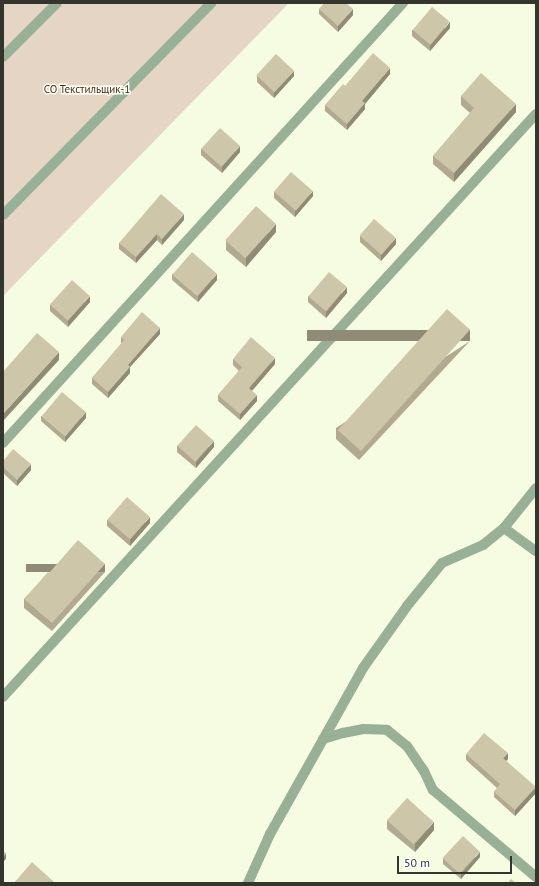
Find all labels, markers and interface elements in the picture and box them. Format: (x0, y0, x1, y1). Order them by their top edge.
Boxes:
park label: СО Текстильщик-1 (44, 82, 130, 96)
scale bar (399, 848, 514, 874)
text: 50 m (404, 855, 430, 870)

